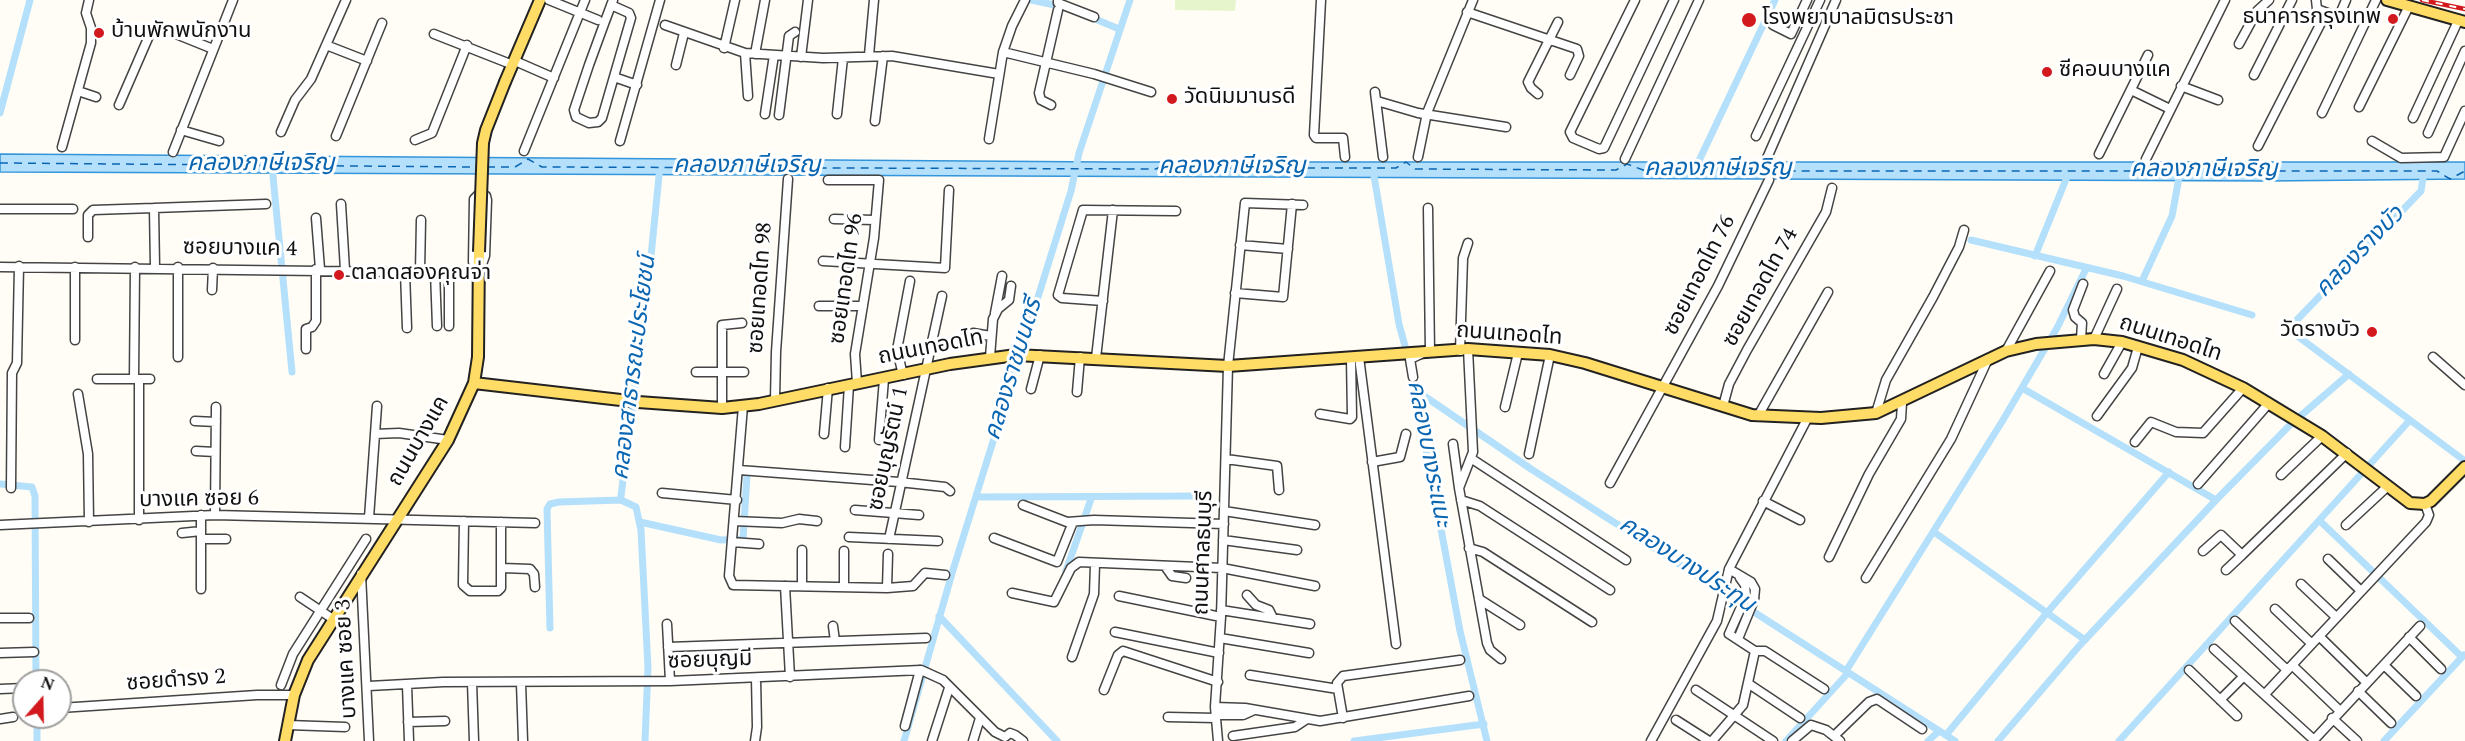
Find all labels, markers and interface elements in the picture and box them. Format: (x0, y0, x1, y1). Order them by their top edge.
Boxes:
place label: ธนาคารกรุงเทพ (2243, 6, 2381, 32)
place label: โรงพยาบาลมิตรประชา (1762, 7, 1954, 33)
marker: โรงพยาบาลมิตรประชา (1740, 11, 1758, 29)
marker: ธนาคารกรุงเทพ (2386, 12, 2400, 26)
place label: บ้านพักพนักงาน (111, 20, 251, 46)
marker: บ้านพักพนักงาน (92, 26, 106, 40)
place label: ซีคอนบางแค (2059, 59, 2171, 85)
marker: ซีคอนบางแค (2040, 65, 2054, 79)
place label: วัดนิมมานรดี (1184, 86, 1296, 112)
marker: วัดนิมมานรดี (1165, 92, 1179, 106)
water label: คลองภาษีเจริญ (187, 151, 335, 179)
water label: คลองภาษีเจริญ (673, 153, 821, 181)
water label: คลองภาษีเจริญ (1158, 154, 1306, 182)
water label: คลองภาษีเจริญ (1644, 156, 1792, 184)
water label: คลองภาษีเจริญ (2130, 157, 2278, 185)
water label: คลองรางบัว (2310, 201, 2412, 305)
street label: ซอยเทอดไท 76 (1659, 211, 1743, 341)
street label: ซอยเทอดไท 96 (826, 212, 870, 346)
street label: ซอยเทอดไท 98 (744, 221, 780, 355)
street label: ซอยเทอดไท 74 (1719, 224, 1805, 352)
street label: ซอยบางแค 4 (183, 236, 297, 264)
water label: คลองสาธารณะประโยชน์ (608, 254, 664, 482)
place label: ตลาดสองคุณจ่า (351, 262, 491, 288)
marker: ตลาดสองคุณจ่า (332, 268, 346, 282)
water label: คลองราชมนตรี (980, 296, 1050, 444)
street label: ถนนเทอดไท (2115, 311, 2225, 369)
street label: ถนนเทอดไท (1455, 319, 1563, 353)
place label: วัดรางบัว (2280, 319, 2360, 345)
marker: วัดรางบัว (2365, 325, 2379, 339)
street label: ถนนเทอดไท (876, 326, 986, 372)
water label: คลองบางระแนะ (1399, 378, 1455, 530)
street label: ซอยบุญรัตน์ 1 (864, 385, 916, 513)
street label: ถนนบางแค (384, 392, 456, 492)
street label: บางแค ซอย 6 (139, 487, 259, 515)
street label: ถนนศาลธนบุรี (1190, 490, 1220, 616)
water label: คลองบางประทุน (1613, 511, 1759, 621)
street label: บางแค ซอย 3 (332, 599, 364, 719)
street label: ซอยบุญมี (667, 647, 753, 677)
street label: ซอยดำรง 2 (125, 665, 227, 699)
north arrow (12, 669, 72, 729)
text: N (37, 670, 58, 697)

